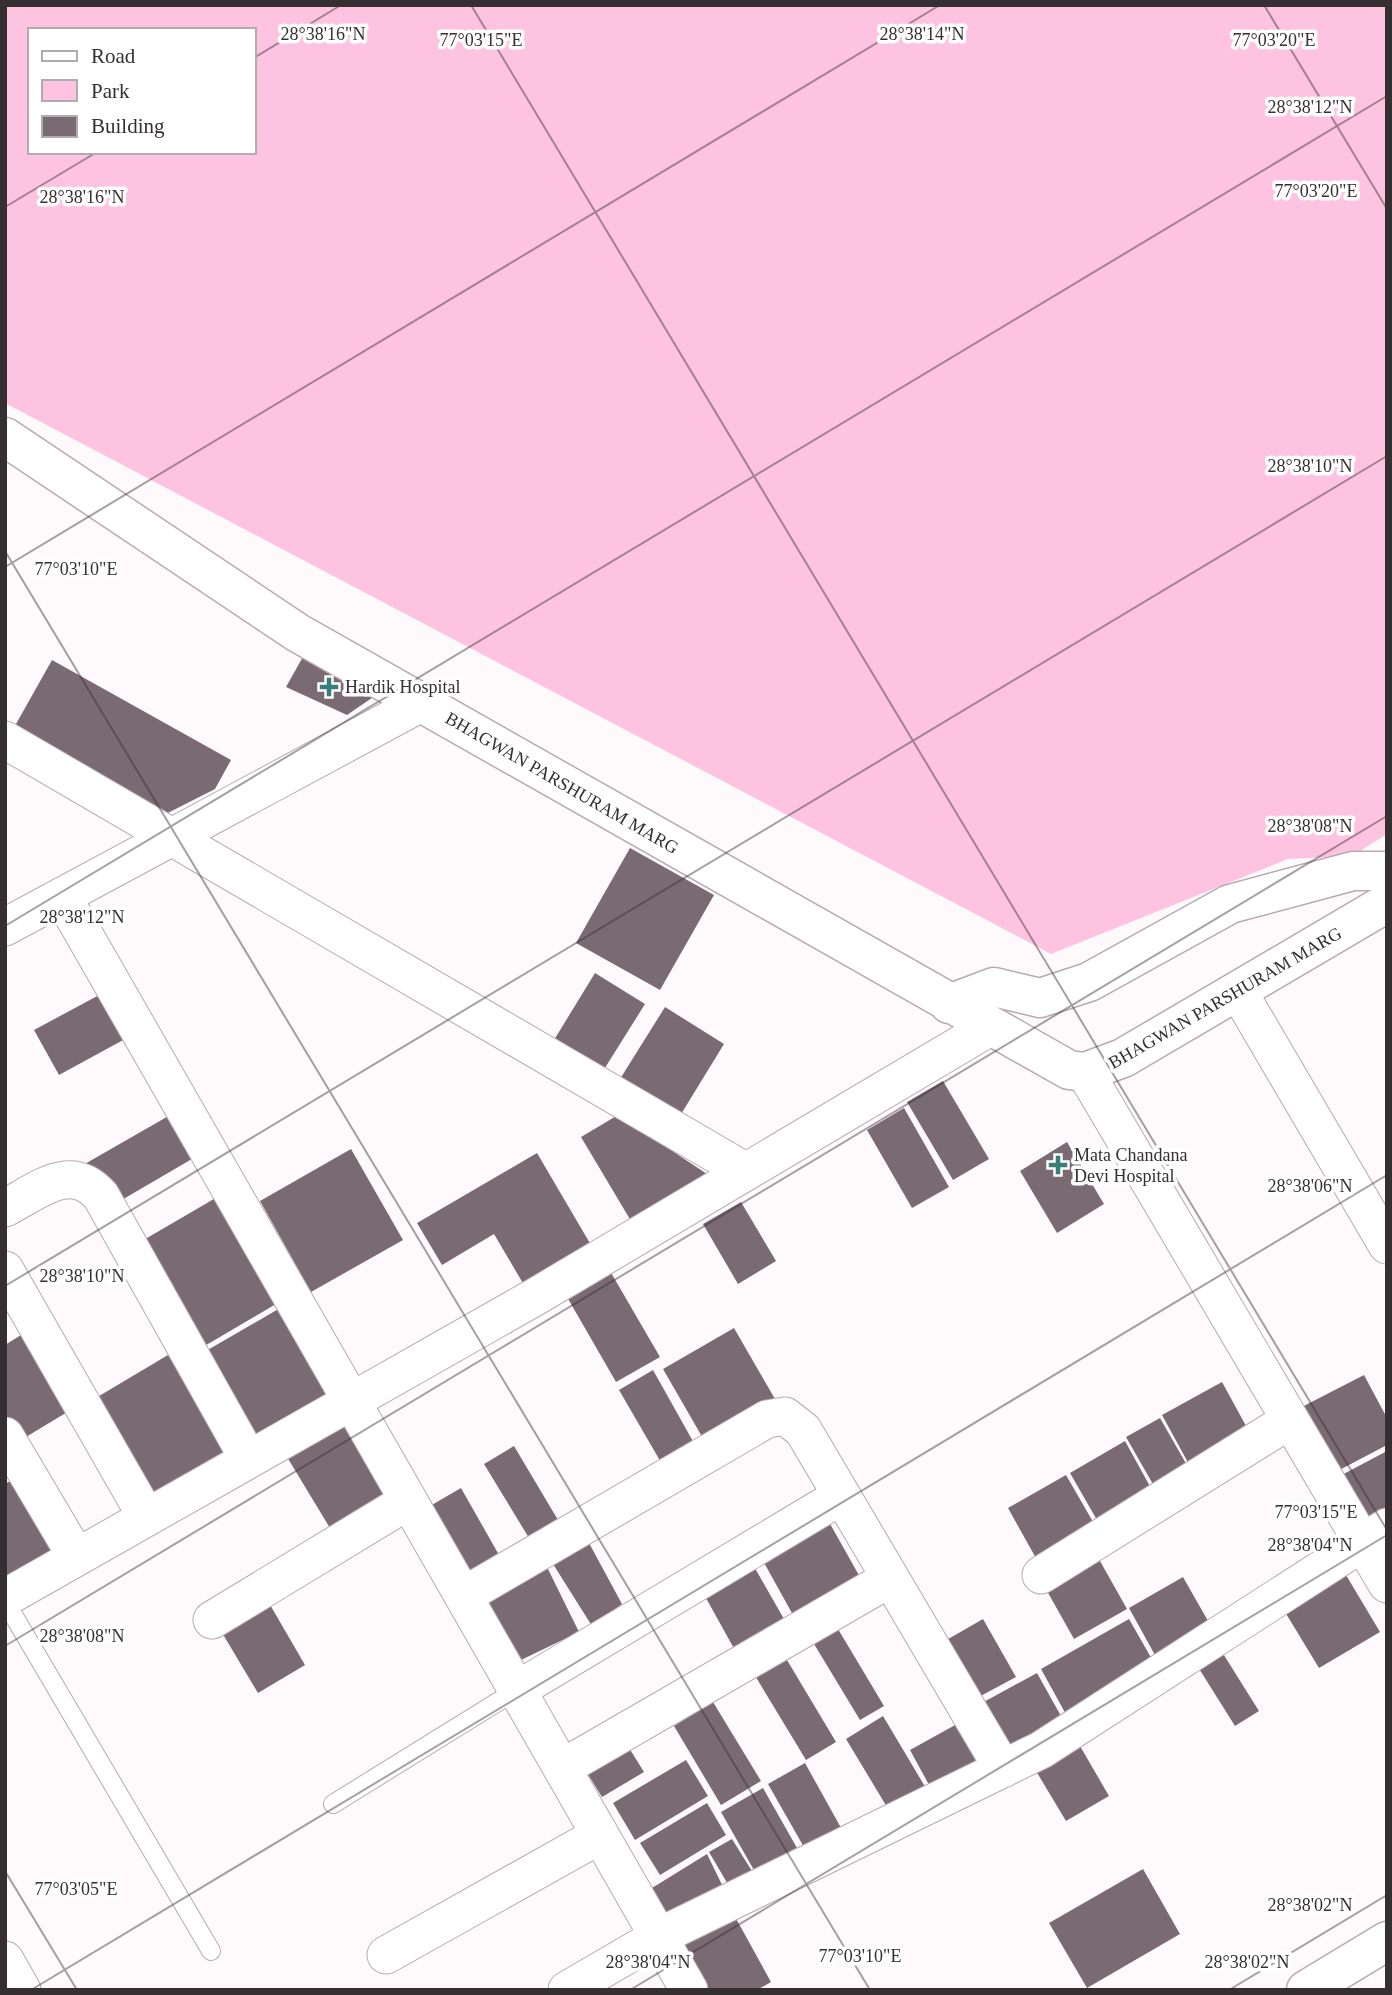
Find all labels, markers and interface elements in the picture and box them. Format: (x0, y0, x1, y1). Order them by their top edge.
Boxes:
text: 28°38'16"N (281, 24, 365, 44)
text: 28°38'14"N (880, 24, 964, 44)
legend (28, 28, 256, 154)
text: 77°03'15"E (440, 30, 522, 50)
text: 77°03'20"E (1233, 30, 1315, 50)
text: Road (91, 44, 136, 68)
text: Park (91, 79, 130, 103)
text: 28°38'12"N (1268, 97, 1352, 117)
text: Building (91, 114, 165, 138)
text: 77°03'20"E (1275, 181, 1357, 201)
text: 28°38'16"N (40, 187, 124, 207)
text: 28°38'10"N (1268, 456, 1352, 476)
text: 77°03'10"E (35, 559, 117, 579)
marker: Hardik Hospital (319, 677, 339, 697)
place label: Hardik Hospital (345, 677, 460, 697)
street label: BHAGWAN PARSHURAM MARG (442, 708, 682, 858)
text: 28°38'08"N (1268, 816, 1352, 836)
text: 28°38'12"N (40, 907, 124, 927)
street label: BHAGWAN PARSHURAM MARG (1105, 923, 1345, 1073)
place label: Mata Chandana Devi Hospital (1074, 1145, 1187, 1186)
marker: Mata Chandana Devi Hospital (1048, 1155, 1068, 1175)
text: 28°38'06"N (1268, 1176, 1352, 1196)
text: 28°38'10"N (40, 1266, 124, 1286)
text: 77°03'15"E (1275, 1502, 1357, 1522)
text: 28°38'04"N (1268, 1535, 1352, 1555)
text: 28°38'08"N (40, 1626, 124, 1646)
text: 77°03'05"E (35, 1879, 117, 1899)
text: 28°38'02"N (1268, 1895, 1352, 1915)
text: 77°03'10"E (819, 1946, 901, 1966)
text: 28°38'04"N (606, 1952, 690, 1972)
text: 28°38'02"N (1205, 1952, 1289, 1972)

